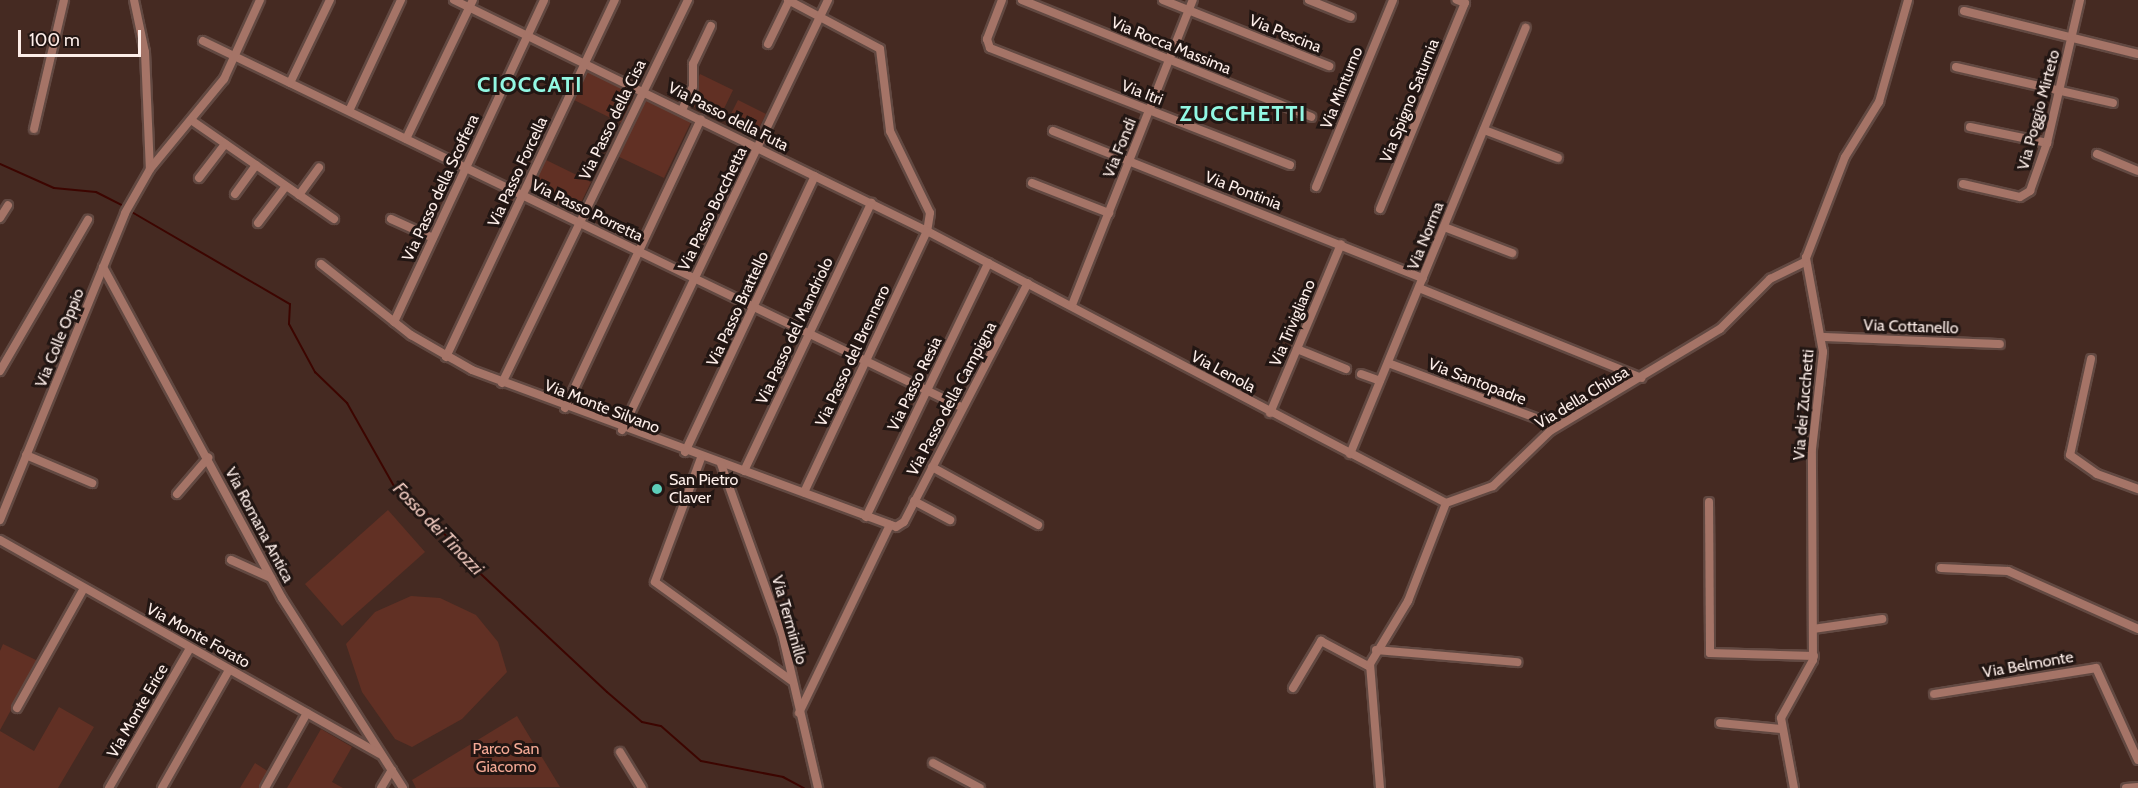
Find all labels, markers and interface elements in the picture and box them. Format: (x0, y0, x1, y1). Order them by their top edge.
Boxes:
street label: Via Pescina (1246, 11, 1324, 57)
street label: Via Rocca Massima (1108, 13, 1234, 79)
scale bar (21, 18, 144, 56)
text: 100 m (29, 29, 80, 51)
street label: Via Spigno Saturnia (1376, 36, 1444, 166)
street label: Via Minturno (1317, 44, 1367, 132)
street label: Via Poggio Mirteto (2014, 48, 2064, 172)
street label: Via Passo della Cisa (576, 57, 650, 183)
district label: CIOCCATI (477, 72, 583, 98)
street label: Via Itri (1119, 76, 1165, 110)
street label: Via Passo della Futa (665, 78, 791, 156)
district label: ZUCCHETTI (1179, 101, 1307, 127)
street label: Via Passo della Scoffera (399, 112, 483, 264)
street label: Via Passo Forcella (484, 114, 552, 230)
street label: Via Fondi (1099, 115, 1141, 181)
street label: Via Passo Bocchetta (675, 144, 751, 274)
street label: Via Pontinia (1202, 168, 1284, 214)
street label: Via Passo Porretta (528, 176, 646, 246)
street label: Via Norma (1404, 199, 1448, 273)
street label: Via Passo Brattello (703, 249, 773, 369)
street label: Via Passo del Mandriolo (752, 254, 838, 408)
street label: Via Trivigliano (1266, 277, 1320, 369)
street label: Via Passo del Brennero (812, 282, 894, 430)
street label: Via Colle Oppio (31, 286, 89, 390)
street label: Via Cottanello (1863, 316, 1959, 338)
street label: Via Passo della Campigna (903, 319, 1001, 479)
street label: Via Passo Resia (884, 334, 946, 434)
street label: Via Lenola (1187, 347, 1259, 397)
street label: Via dei Zucchetti (1790, 349, 1818, 461)
street label: Via Santopadre (1425, 354, 1529, 410)
street label: Via della Chiusa (1532, 363, 1632, 433)
street label: Via Monte Silvano (542, 376, 662, 438)
street label: Via Romana Antica (221, 464, 297, 586)
place label: San Pietro Claver (669, 470, 738, 508)
water label: Fosso dei Tinozzi (388, 478, 488, 580)
marker: San Pietro Claver (650, 482, 664, 496)
street label: Via Terminillo (767, 573, 811, 667)
street label: Via Monte Forato (143, 600, 253, 672)
street label: Via Belmonte (1981, 648, 2075, 682)
street label: Via Monte Erice (103, 661, 173, 761)
park label: Parco San Giacomo (473, 739, 539, 777)

